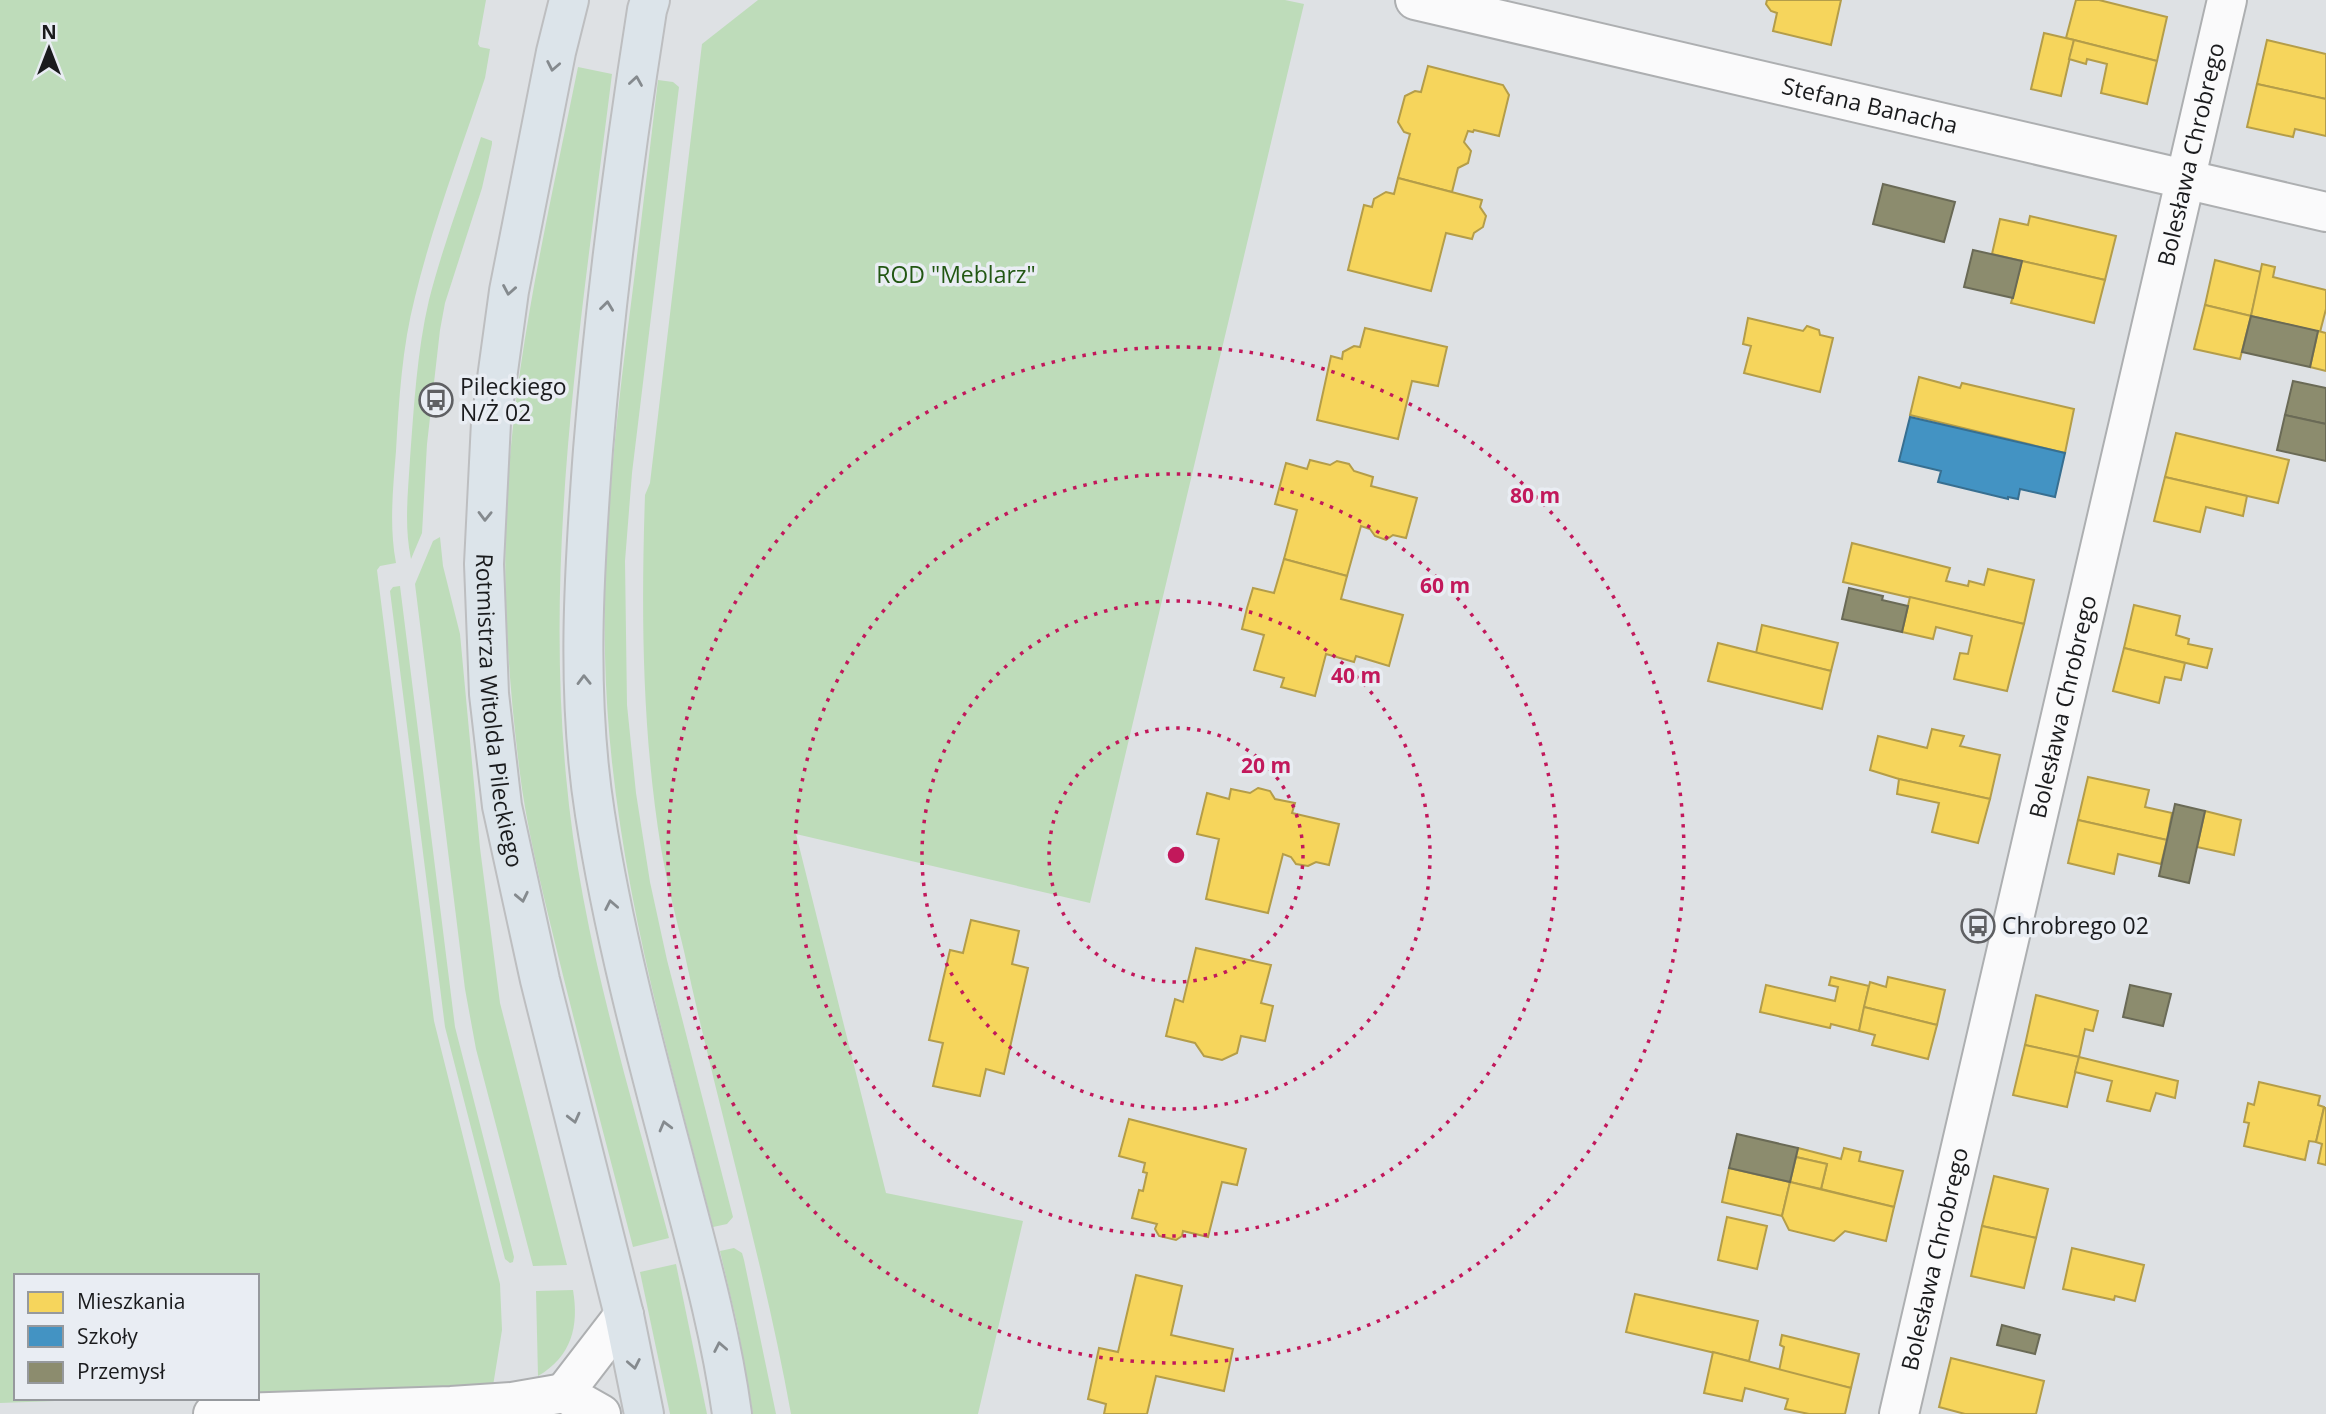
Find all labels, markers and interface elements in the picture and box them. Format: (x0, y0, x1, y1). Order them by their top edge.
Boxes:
north arrow (14, 14, 84, 84)
text: N (41, 19, 57, 45)
street label: Bolesława Chrobrego (2149, 39, 2232, 269)
one-way arrow (547, 60, 562, 72)
street label: Stefana Banacha (1779, 69, 1961, 141)
one-way arrow (628, 75, 643, 87)
park label: ROD "Meblarz" (876, 258, 1036, 290)
one-way arrow (503, 284, 518, 296)
one-way arrow (600, 301, 615, 312)
place label: Pileckiego N/Ż 02 (460, 370, 567, 428)
bus stop icon: Pileckiego N/Ż 02 (417, 381, 455, 419)
text: 80 m (1510, 481, 1560, 509)
one-way arrow (477, 511, 493, 521)
street label: Rotmistrza Witolda Pileckiego (469, 553, 532, 870)
text: 60 m (1420, 571, 1470, 599)
street label: Bolesława Chrobrego (2021, 592, 2103, 821)
text: 40 m (1331, 661, 1381, 689)
one-way arrow (577, 674, 592, 685)
text: 20 m (1241, 751, 1291, 779)
centre of rings (1164, 843, 1188, 867)
one-way arrow (513, 891, 528, 903)
one-way arrow (605, 899, 620, 911)
bus stop icon: Chrobrego 02 (1959, 907, 1997, 945)
place label: Chrobrego 02 (2002, 909, 2149, 941)
one-way arrow (566, 1112, 580, 1124)
one-way arrow (659, 1120, 673, 1132)
street label: Bolesława Chrobrego (1893, 1144, 1975, 1374)
legend (14, 1274, 259, 1400)
text: Mieszkania (77, 1287, 185, 1315)
text: Szkoły (77, 1322, 138, 1350)
one-way arrow (713, 1341, 728, 1353)
text: Przemysł (77, 1357, 166, 1385)
one-way arrow (626, 1358, 641, 1370)

